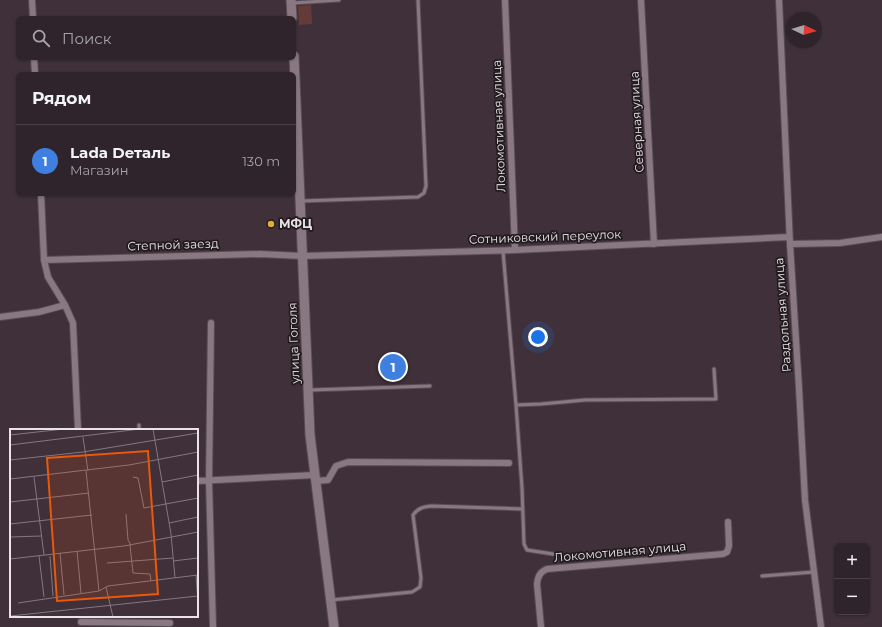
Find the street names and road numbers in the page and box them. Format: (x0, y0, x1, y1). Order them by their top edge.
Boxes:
street label: Локомотивная улица (489, 60, 508, 193)
street label: Северная улица (626, 71, 647, 173)
street label: Сотниковский переулок (469, 226, 621, 247)
street label: Степной заезд (127, 235, 219, 254)
street label: Раздольная улица (771, 257, 794, 373)
street label: улица Гоголя (285, 302, 302, 385)
street label: Локомотивная улица (553, 538, 687, 565)

